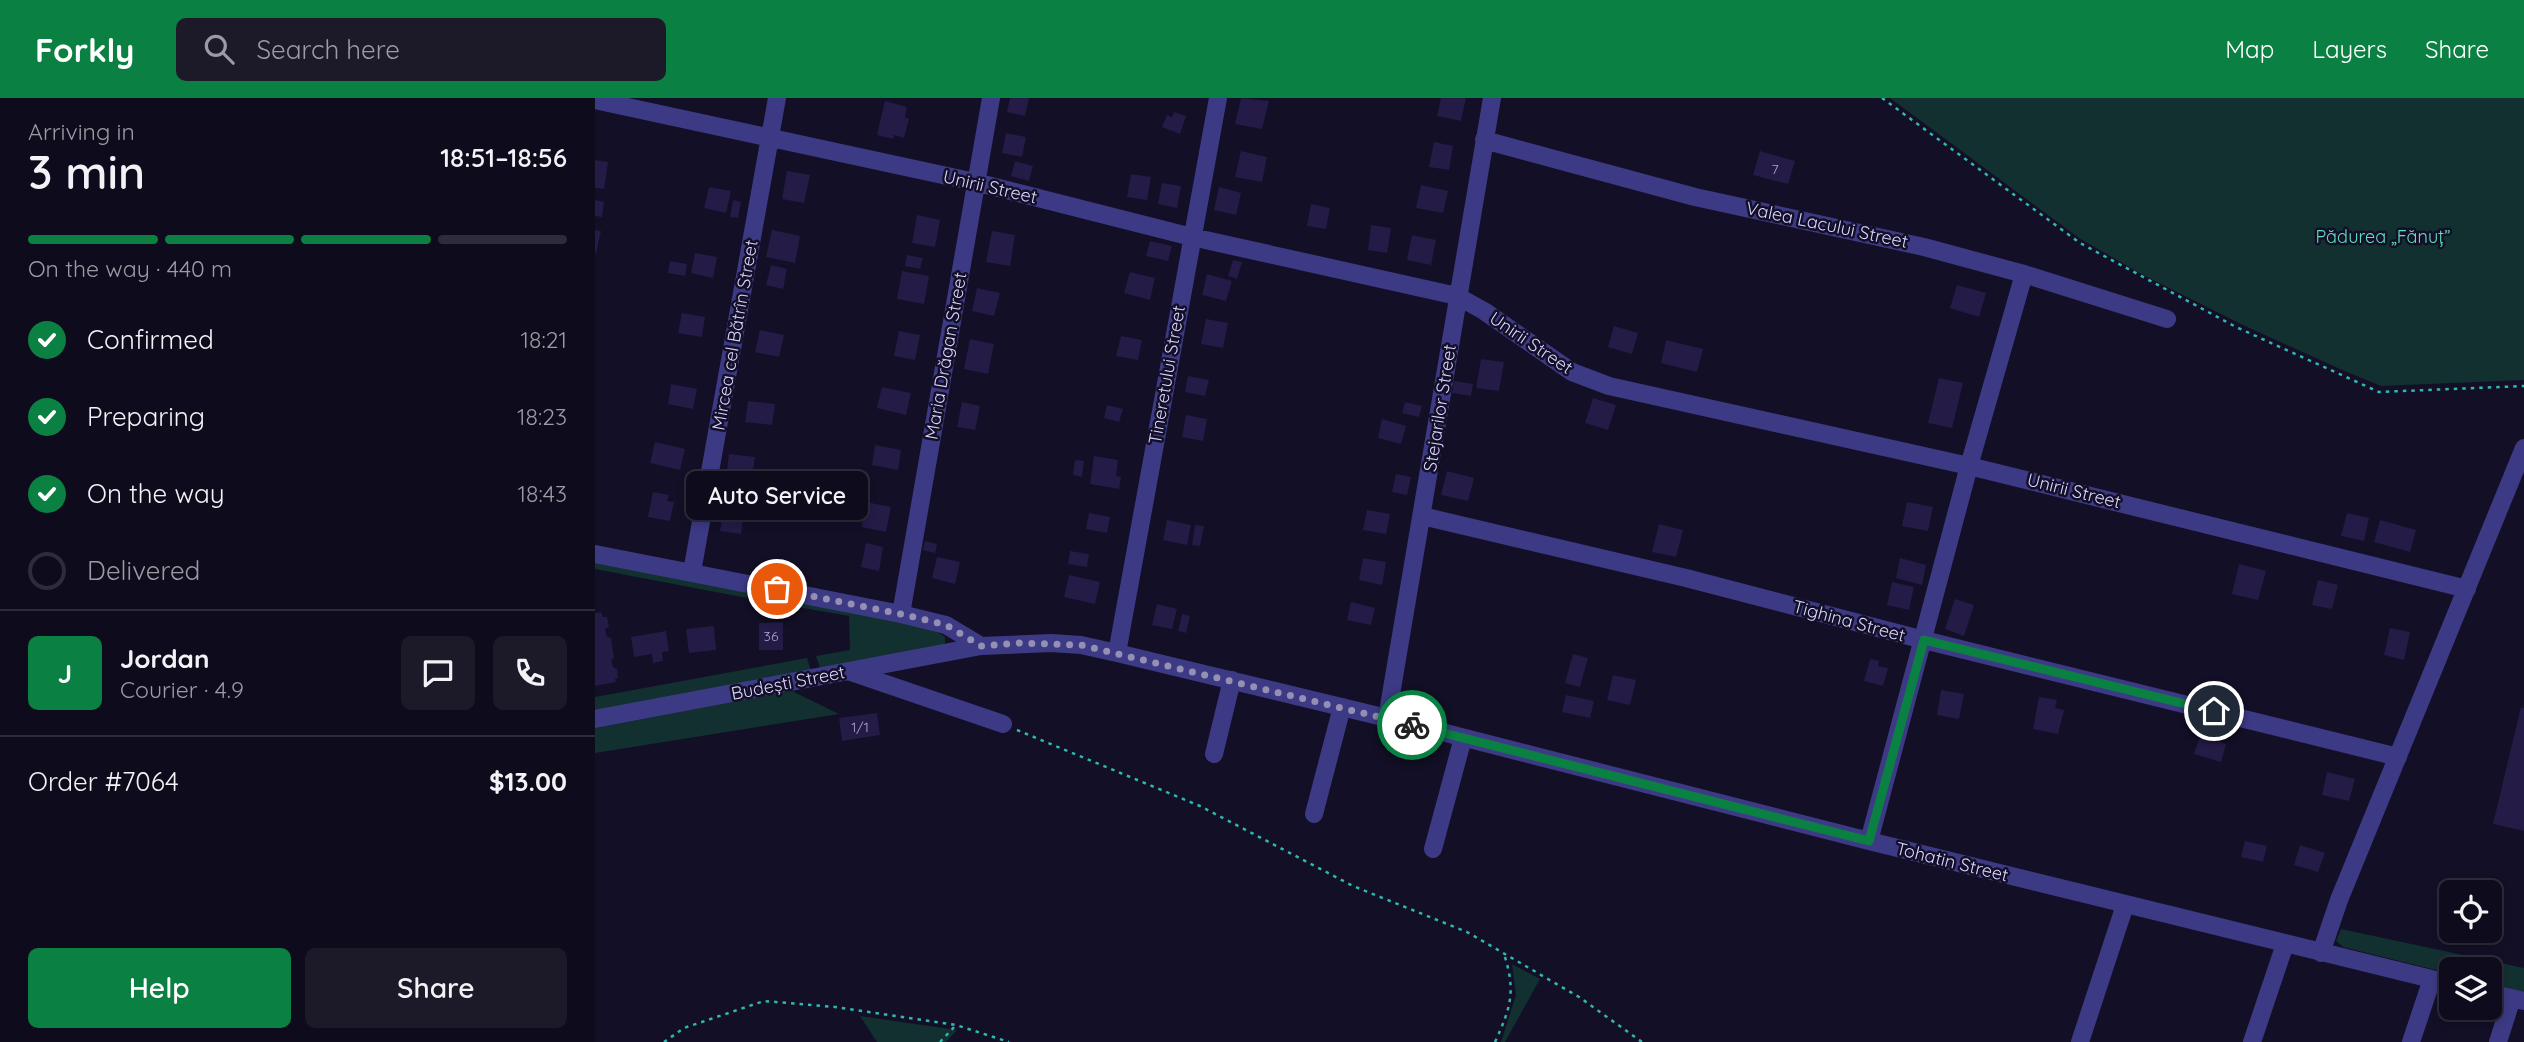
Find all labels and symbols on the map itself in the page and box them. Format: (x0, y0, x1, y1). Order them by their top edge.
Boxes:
house number: 7 (1771, 160, 1779, 178)
street label: Unirii Street (941, 165, 1039, 208)
street label: Valea Lacului Street (1744, 196, 1910, 253)
park label: Pădurea „Fănuț” (2315, 225, 2451, 248)
street label: Mircea cel Bătrîn Street (706, 238, 763, 432)
street label: Maria Drăgan Street (919, 270, 972, 441)
street label: Tineretului Street (1143, 304, 1190, 446)
street label: Unirii Street (1485, 306, 1577, 379)
street label: Stejarilor Street (1418, 343, 1461, 473)
street label: Unirii Street (2025, 468, 2123, 513)
callout: Auto Service (686, 470, 868, 519)
pin (747, 559, 807, 619)
street label: Tighina Street (1790, 594, 1908, 647)
house number: 36 (764, 627, 779, 645)
street label: Budești Street (729, 660, 847, 705)
pin (2184, 681, 2244, 741)
courier (1377, 690, 1447, 760)
house number: 1/1 (851, 718, 869, 736)
street label: Tohatin Street (1893, 836, 2011, 887)

